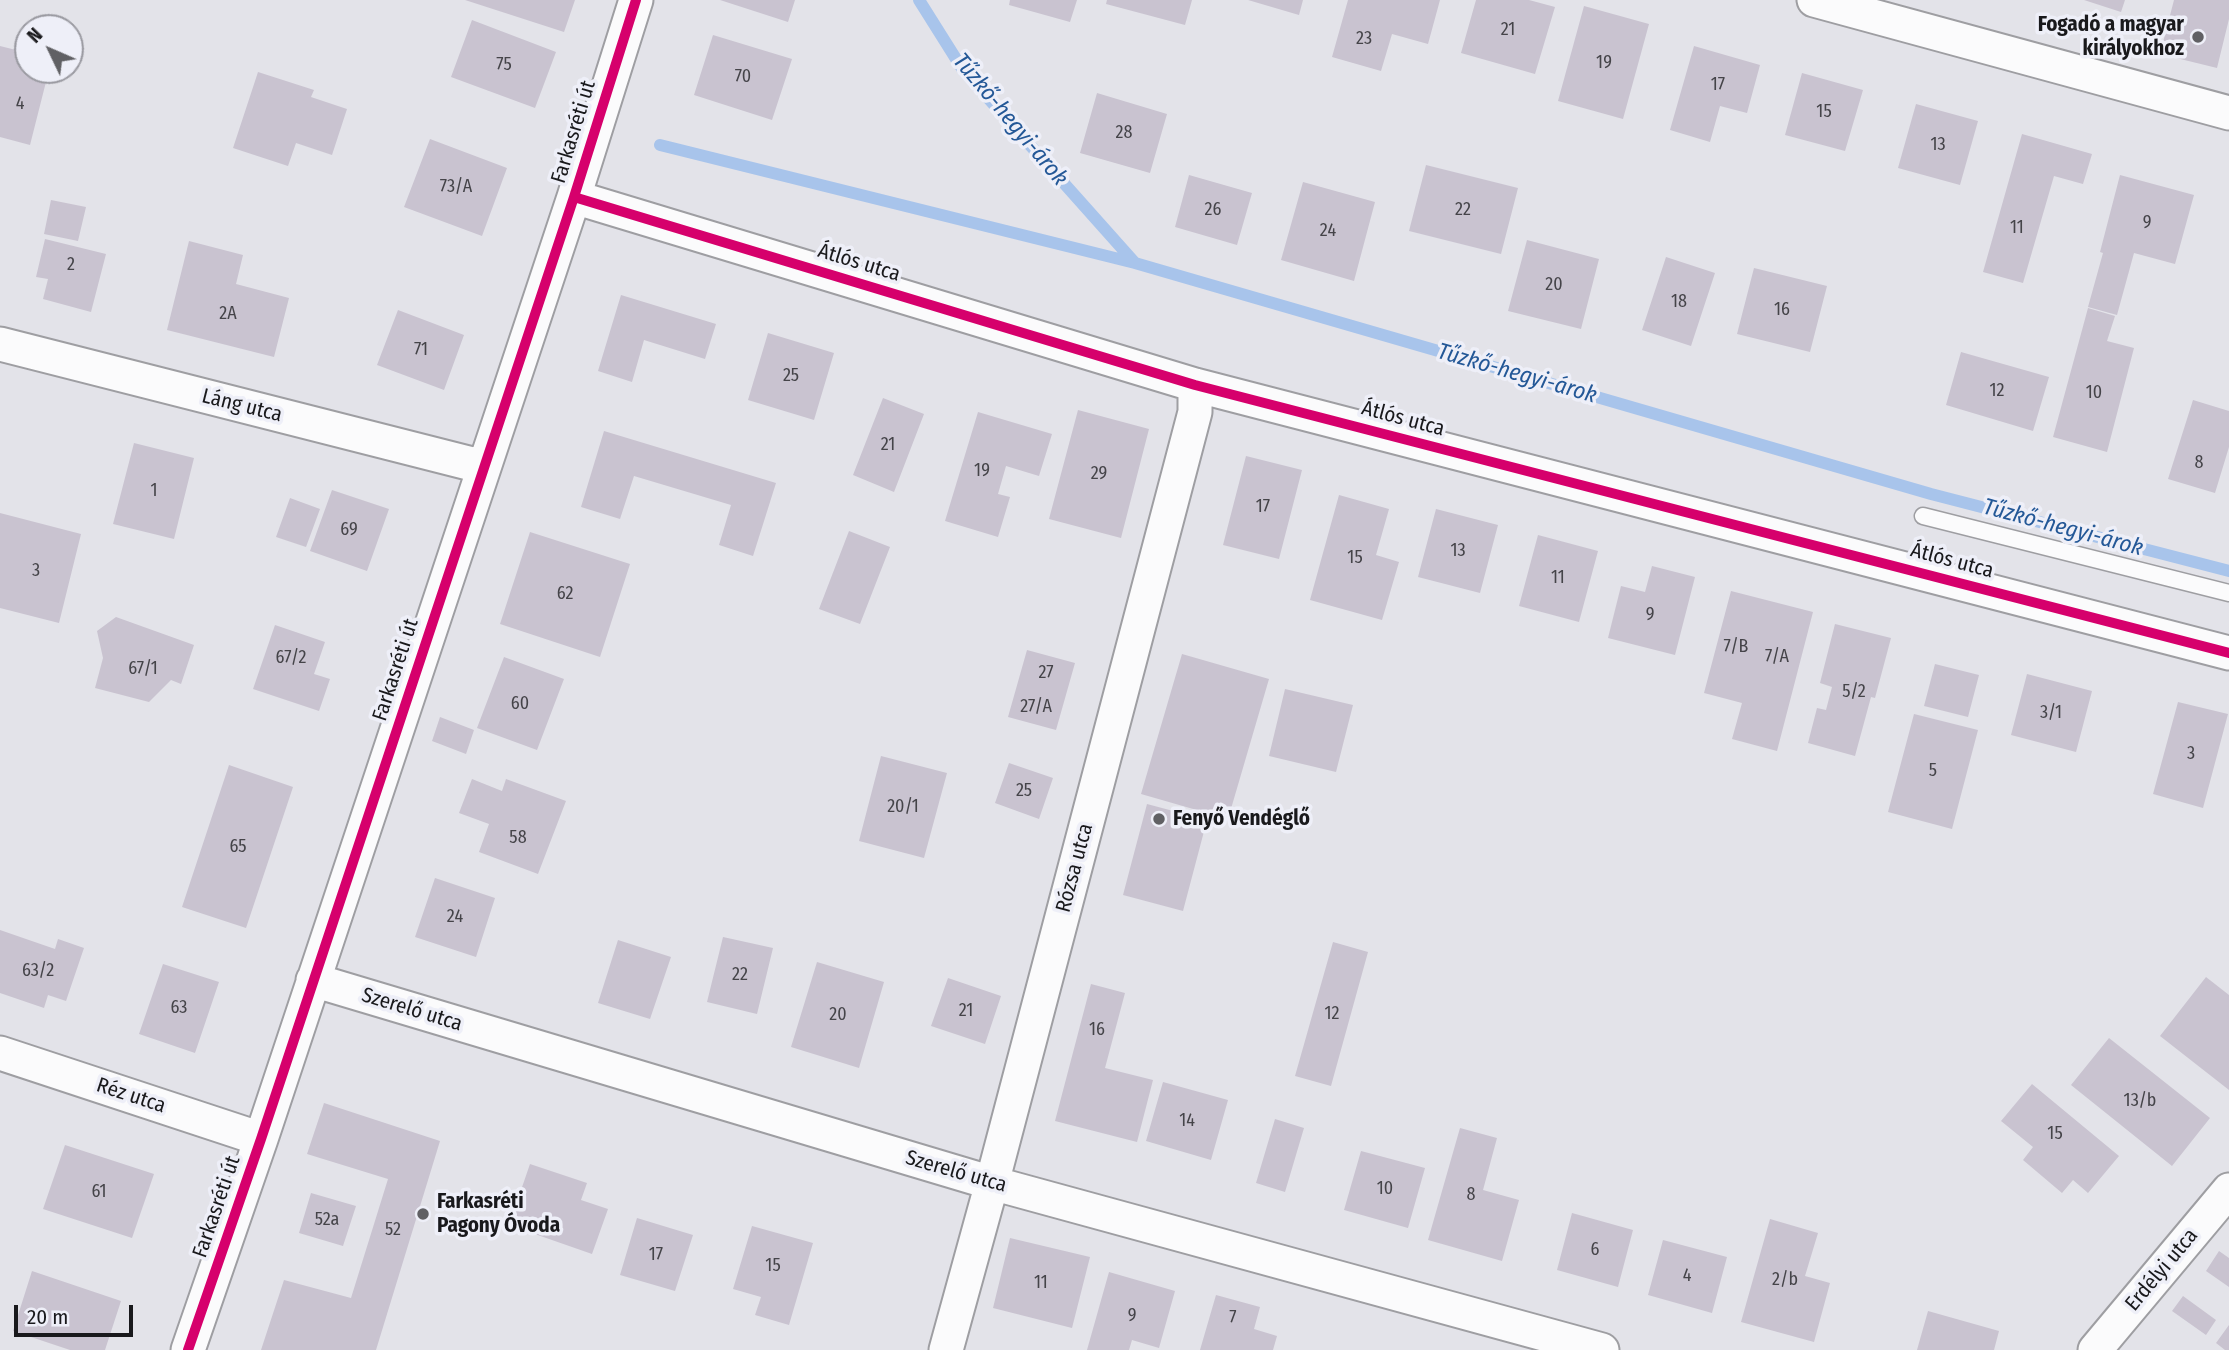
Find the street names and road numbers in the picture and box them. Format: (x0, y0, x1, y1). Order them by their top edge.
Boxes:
street label: Farkasréti út (546, 78, 602, 186)
street label: Átlós utca (815, 239, 903, 287)
street label: Láng utca (199, 384, 285, 428)
street label: Átlós utca (1359, 396, 1447, 442)
street label: Átlós utca (1908, 538, 1996, 584)
street label: Farkasréti út (368, 616, 424, 724)
street label: Rózsa utca (1051, 821, 1099, 915)
street label: Szerelő utca (359, 983, 465, 1037)
street label: Réz utca (93, 1073, 169, 1119)
street label: Szerelő utca (903, 1146, 1009, 1198)
street label: Farkasréti út (188, 1153, 246, 1261)
street label: Erdélyi utca (2120, 1224, 2204, 1316)

